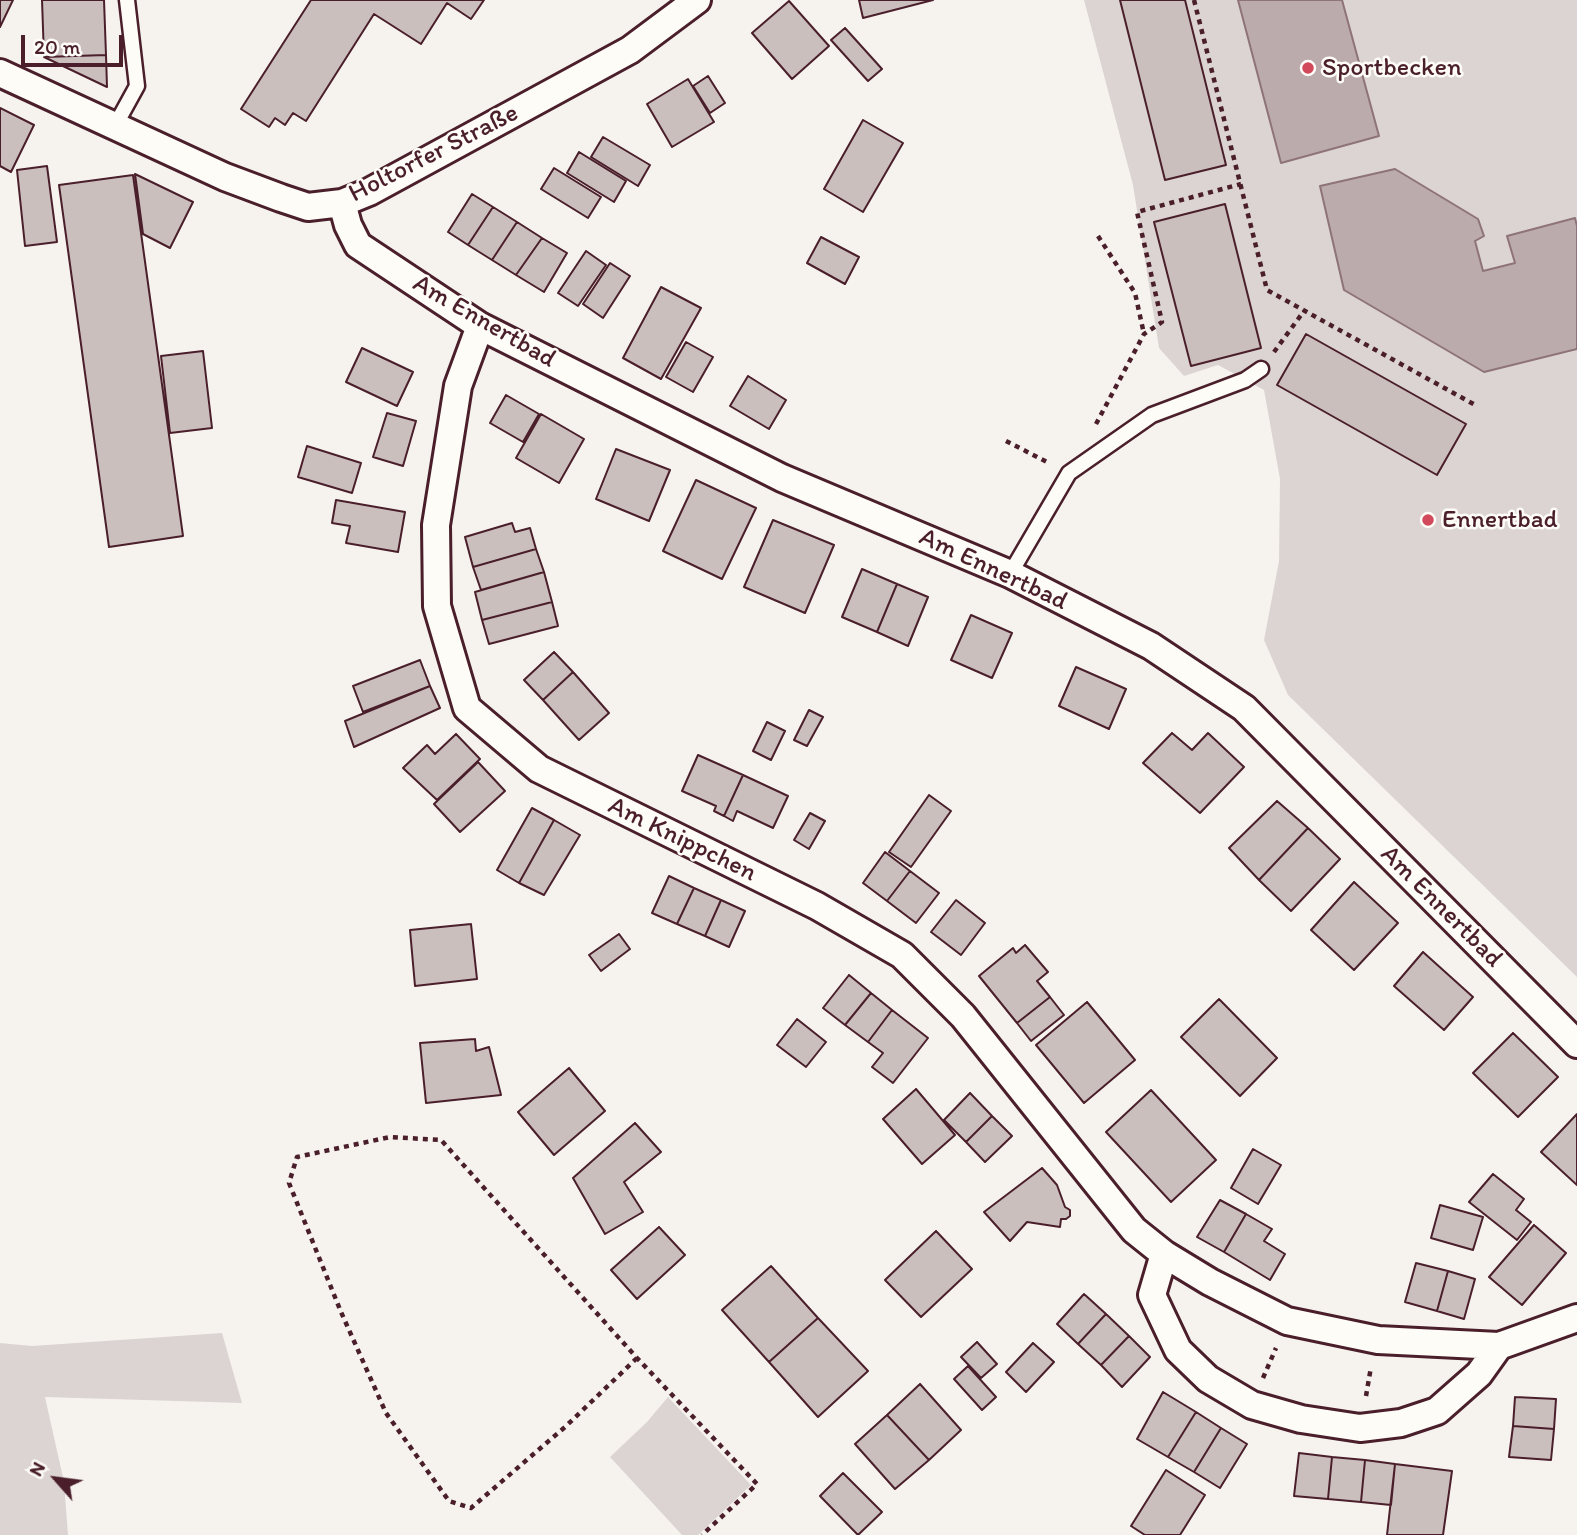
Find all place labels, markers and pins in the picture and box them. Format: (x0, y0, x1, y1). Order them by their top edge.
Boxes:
place label: Sportbecken (1322, 52, 1462, 84)
marker: Sportbecken (1300, 60, 1316, 76)
place label: Ennertbad (1442, 504, 1558, 536)
marker: Ennertbad (1420, 512, 1436, 528)

